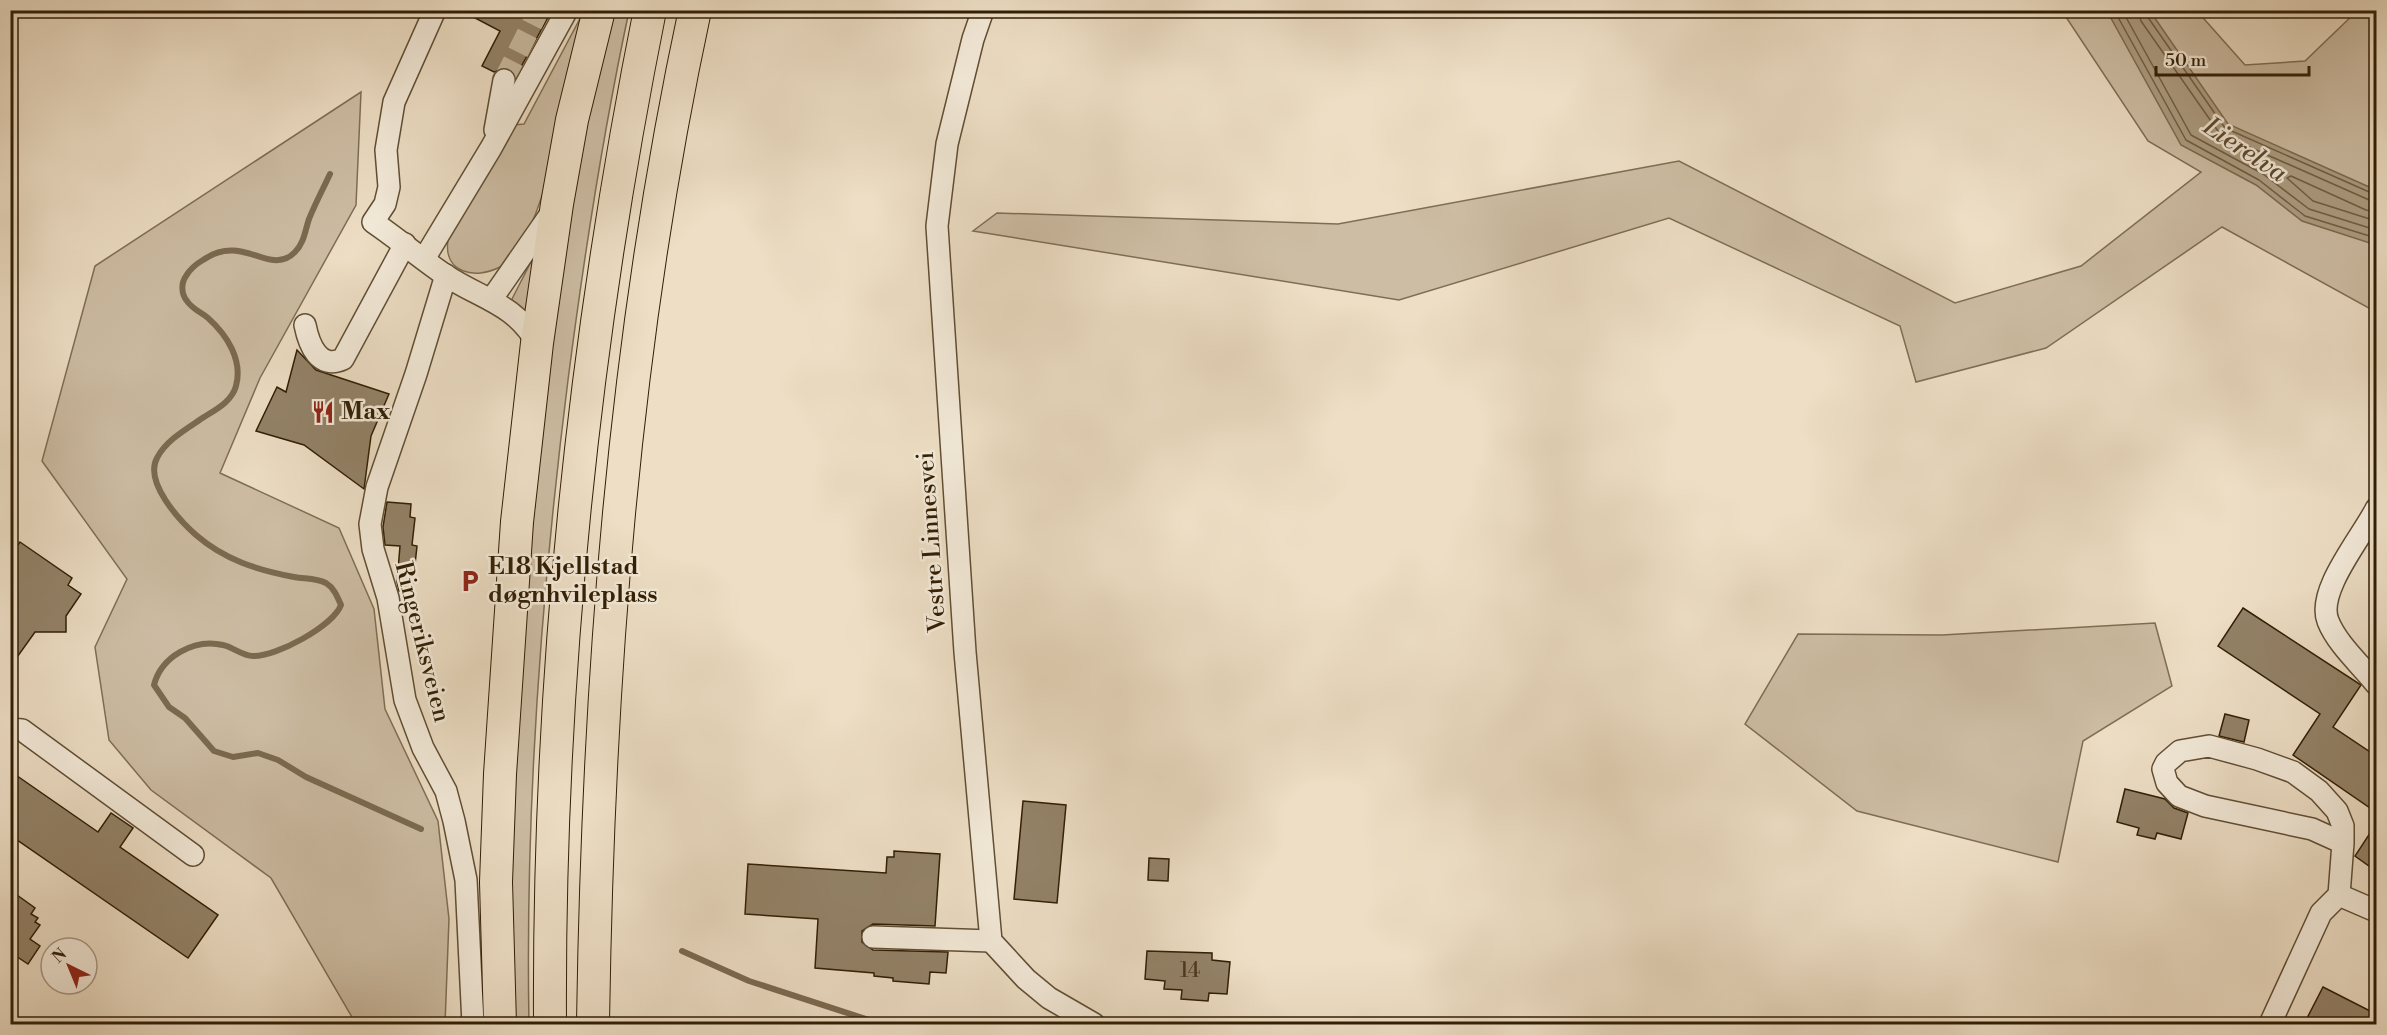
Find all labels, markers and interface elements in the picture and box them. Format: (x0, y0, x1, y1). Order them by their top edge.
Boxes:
scale bar (2156, 39, 2309, 77)
text: 50 m (2165, 49, 2207, 72)
water label: Lierelva (2196, 110, 2293, 190)
place label: Max (341, 397, 390, 427)
restaurant icon: Max (310, 399, 336, 425)
street label: Vestre Linnesvei (911, 451, 953, 634)
place label: E18 Kjellstad døgnhvileplass (488, 552, 658, 610)
street label: Ringeriksveien (388, 559, 456, 725)
parking icon: E18 Kjellstad døgnhvileplass (457, 568, 483, 594)
north arrow (39, 936, 99, 996)
text: N (48, 944, 71, 967)
house number: 14 (1180, 958, 1200, 984)

